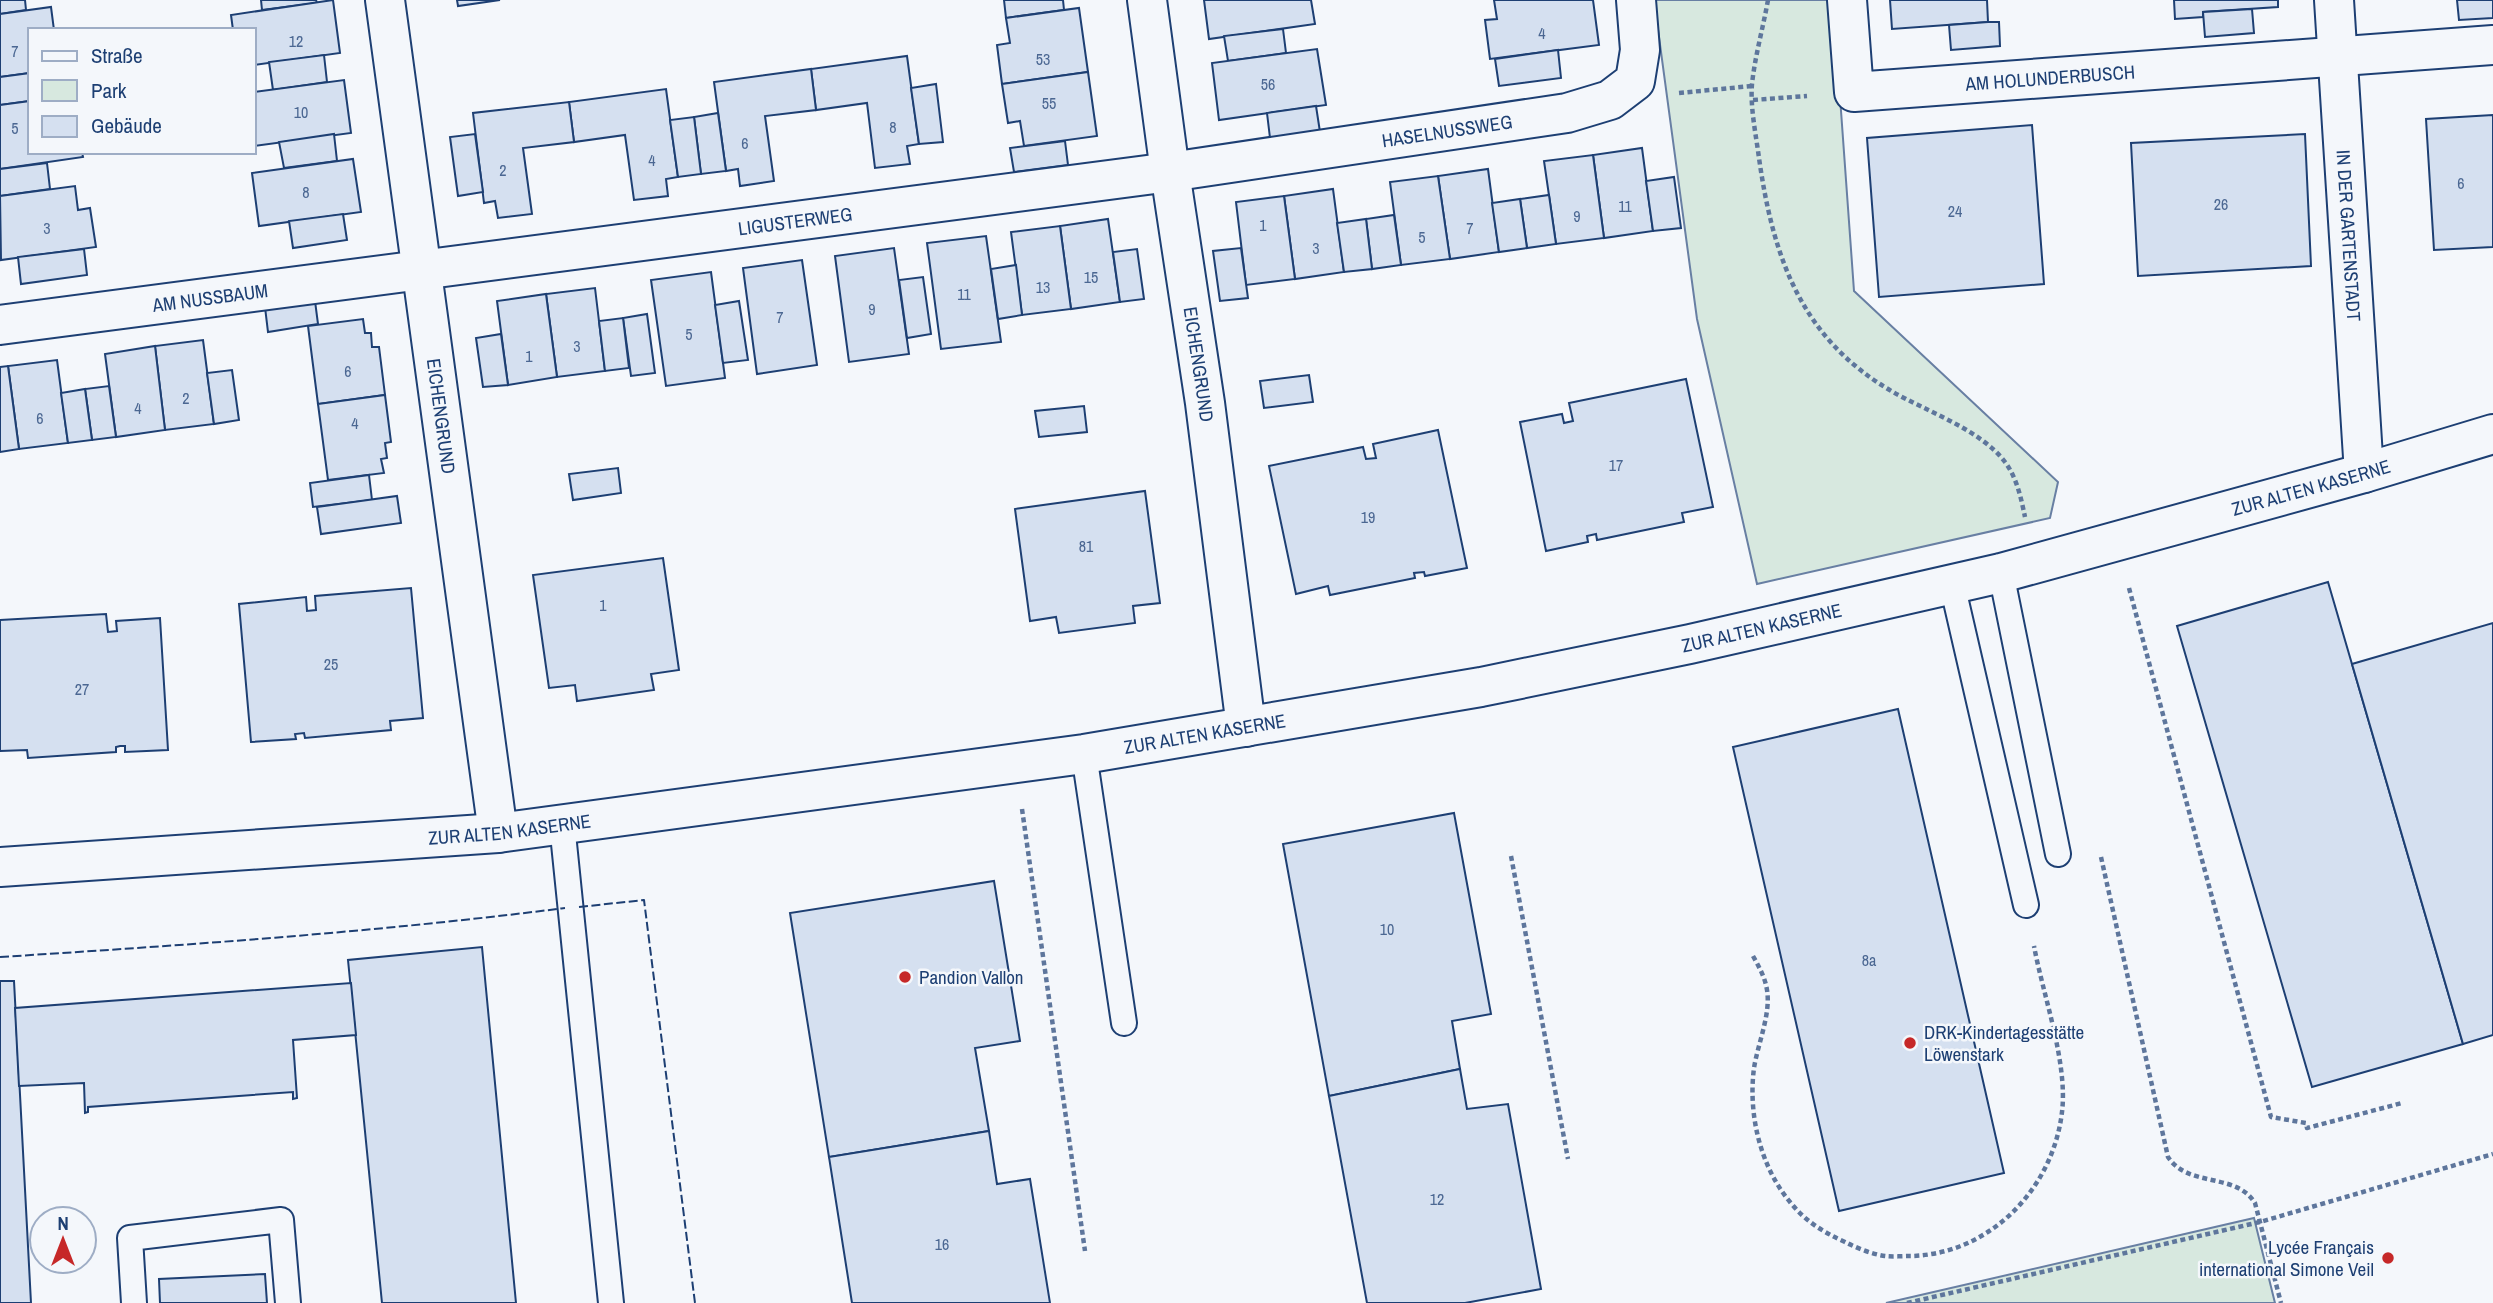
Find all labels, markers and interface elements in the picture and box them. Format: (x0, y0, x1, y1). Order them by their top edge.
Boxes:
house number: 4 (1538, 22, 1546, 44)
legend (28, 28, 256, 154)
house number: 12 (289, 30, 303, 52)
house number: 7 (11, 40, 19, 62)
text: Straße (91, 41, 143, 70)
house number: 53 (1036, 48, 1050, 70)
street label: AM HOLUNDERBUSCH (1964, 58, 2136, 97)
house number: 56 (1261, 73, 1275, 95)
text: Park (91, 76, 127, 105)
house number: 55 (1042, 92, 1056, 114)
house number: 10 (294, 101, 308, 123)
street label: HASELNUSSWEG (1380, 108, 1514, 153)
text: Gebäude (91, 111, 162, 140)
house number: 8 (889, 116, 897, 138)
house number: 5 (11, 117, 19, 139)
house number: 6 (741, 132, 749, 154)
house number: 4 (648, 149, 656, 171)
street label: IN DER GARTENSTADT (2331, 149, 2367, 323)
house number: 2 (499, 159, 507, 181)
house number: 6 (2457, 172, 2465, 194)
house number: 8 (302, 181, 310, 203)
house number: 26 (2214, 193, 2228, 215)
house number: 11 (1618, 195, 1633, 217)
house number: 24 (1948, 200, 1962, 222)
street label: LIGUSTERWEG (737, 201, 854, 241)
house number: 9 (1573, 205, 1581, 227)
house number: 1 (1259, 214, 1267, 236)
house number: 3 (43, 217, 51, 239)
house number: 7 (1466, 217, 1474, 239)
house number: 5 (1418, 226, 1426, 248)
house number: 3 (1312, 237, 1320, 259)
house number: 15 (1084, 266, 1098, 288)
house number: 13 (1036, 276, 1050, 298)
street label: AM NUSSBAUM (150, 277, 269, 318)
house number: 11 (957, 283, 972, 305)
house number: 9 (868, 298, 876, 320)
street label: EICHENGRUND (1178, 305, 1220, 423)
house number: 7 (776, 306, 784, 328)
house number: 5 (685, 323, 693, 345)
house number: 3 (573, 335, 581, 357)
house number: 1 (525, 345, 533, 367)
street label: EICHENGRUND (421, 357, 462, 475)
house number: 6 (344, 360, 352, 382)
house number: 2 (182, 387, 190, 409)
house number: 4 (134, 397, 142, 419)
house number: 6 (36, 407, 44, 429)
house number: 4 (351, 412, 359, 434)
street label: ZUR ALTEN KASERNE (2229, 453, 2393, 522)
house number: 17 (1609, 454, 1623, 476)
house number: 19 (1361, 506, 1375, 528)
house number: 81 (1079, 535, 1094, 557)
house number: 1 (599, 594, 607, 616)
street label: ZUR ALTEN KASERNE (1679, 597, 1844, 658)
house number: 25 (324, 653, 338, 675)
house number: 27 (75, 678, 89, 700)
street label: ZUR ALTEN KASERNE (1122, 707, 1288, 760)
street label: ZUR ALTEN KASERNE (427, 808, 592, 851)
house number: 10 (1380, 918, 1394, 940)
house number: 8a (1862, 949, 1877, 971)
place label: Pandion Vallon (919, 964, 1024, 990)
marker: Pandion Vallon (897, 969, 913, 985)
place label: DRK-Kindertagesstätte Löwenstark (1924, 1019, 2084, 1067)
marker: DRK-Kindertagesstätte Löwenstark (1902, 1035, 1918, 1051)
house number: 12 (1430, 1188, 1444, 1210)
north arrow (28, 1205, 98, 1275)
text: N (57, 1210, 69, 1236)
house number: 16 (935, 1233, 949, 1255)
place label: Lycée Français international Simone Veil (2199, 1234, 2374, 1282)
marker: Lycée Français international Simone Veil (2380, 1250, 2396, 1266)

